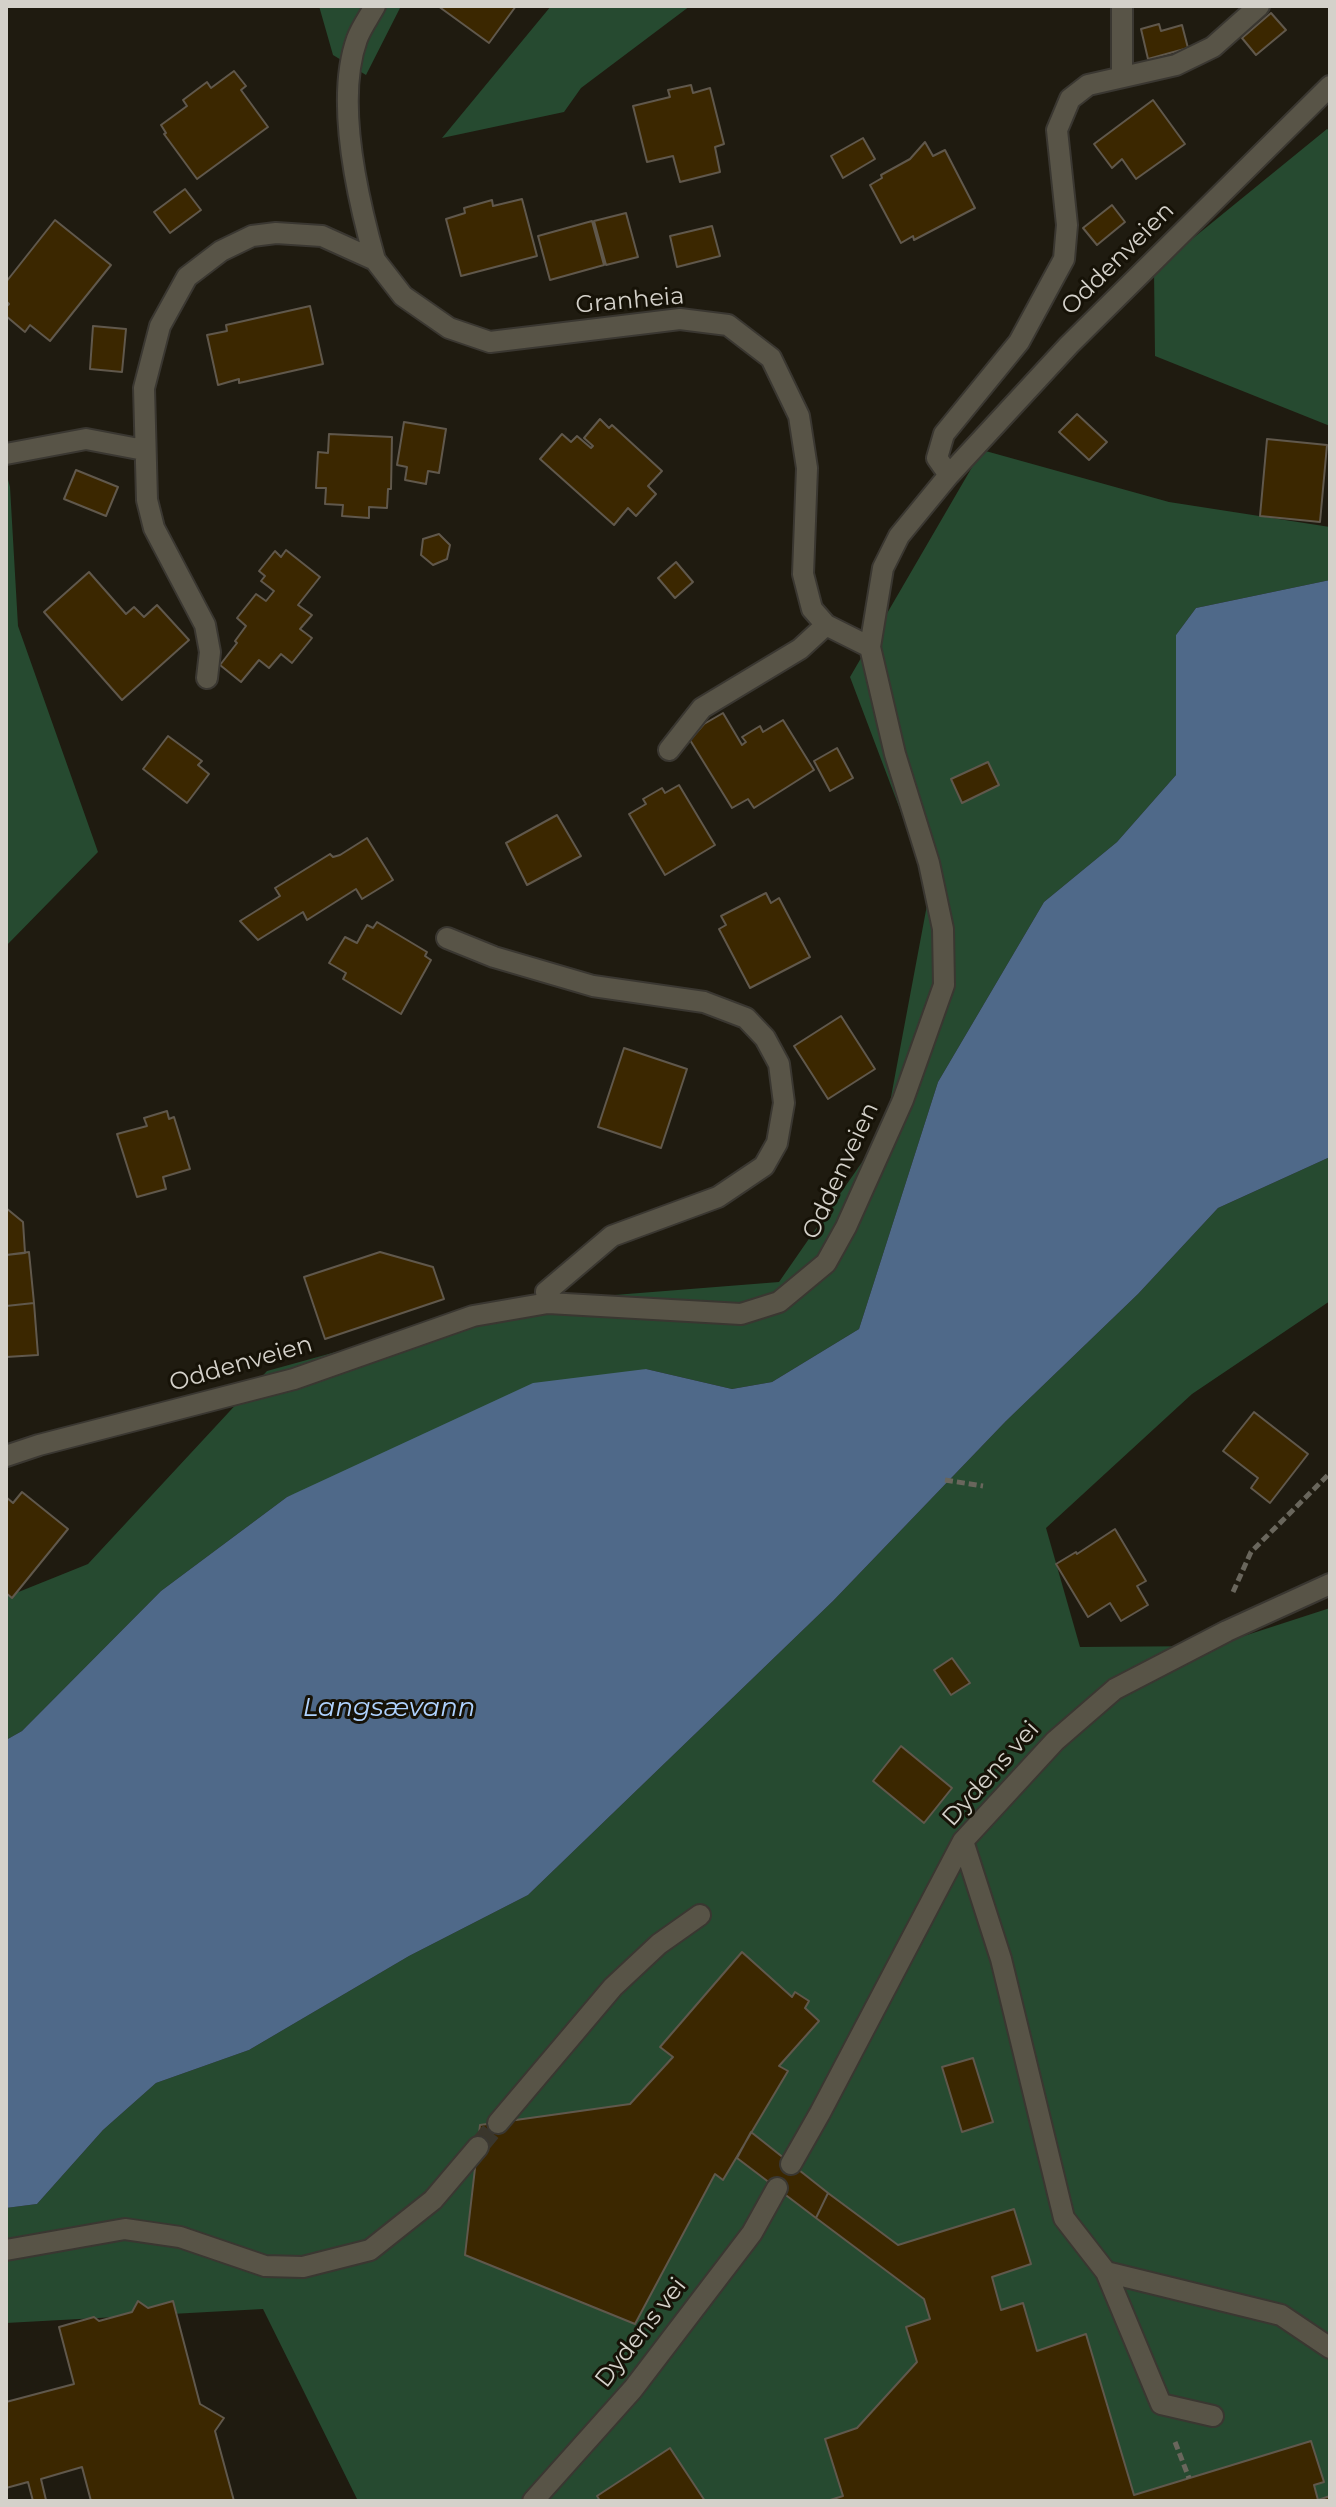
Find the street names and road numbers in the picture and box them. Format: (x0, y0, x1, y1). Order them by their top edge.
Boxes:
street label: Oddenveien (1056, 197, 1180, 321)
street label: Granheia (574, 282, 686, 320)
street label: Oddenveien (797, 1098, 885, 1244)
street label: Oddenveien (166, 1330, 316, 1398)
street label: Dydens vei (936, 1716, 1046, 1832)
street label: Dydens vei (589, 2272, 693, 2394)

